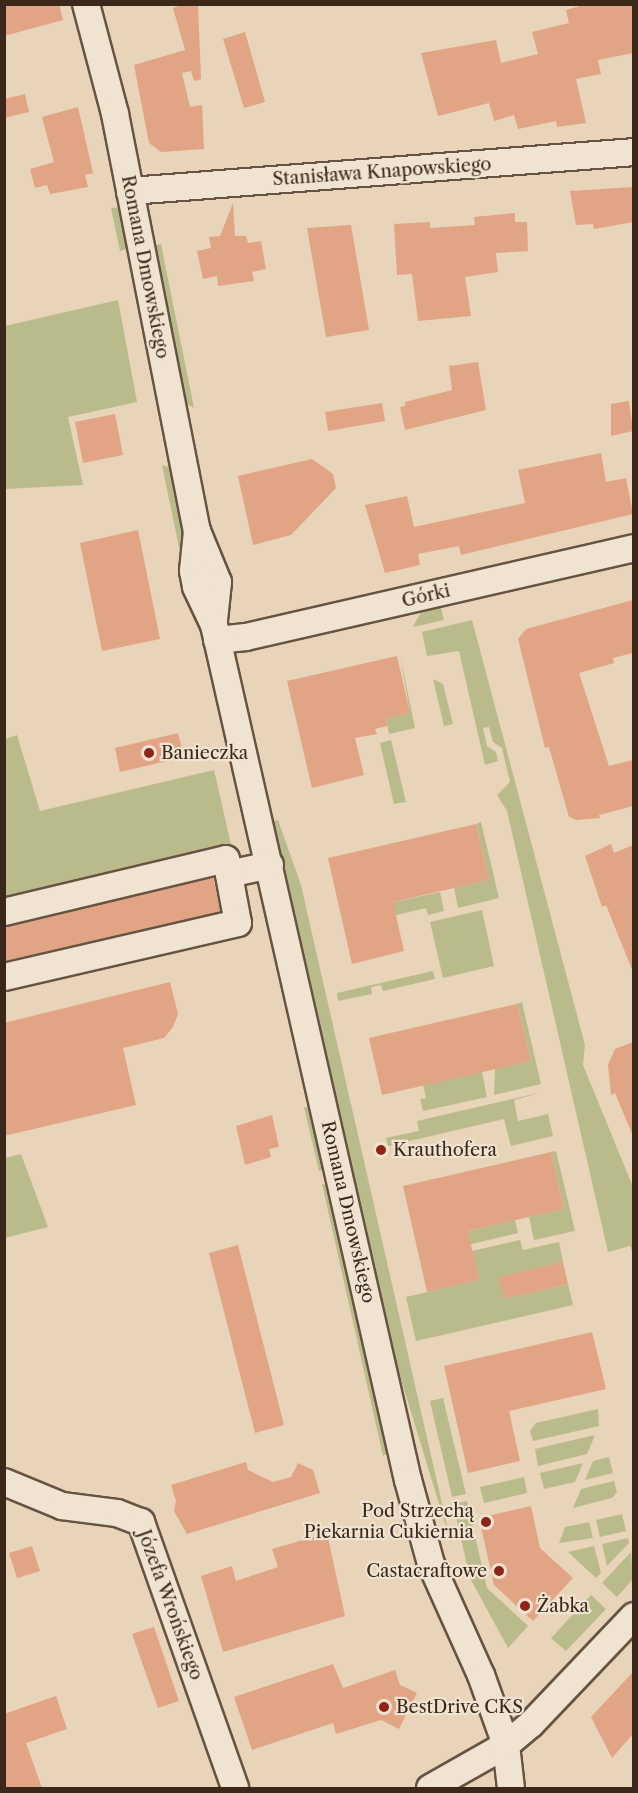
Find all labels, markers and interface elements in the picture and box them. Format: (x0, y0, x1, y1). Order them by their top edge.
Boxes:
street label: Stanisława Knapowskiego (272, 154, 492, 190)
street label: Romana Dmowskiego (117, 173, 173, 361)
street label: Górki (400, 580, 452, 612)
place label: Banieczka (161, 742, 248, 764)
marker: Banieczka (142, 746, 156, 760)
street label: Romana Dmowskiego (316, 1119, 380, 1305)
place label: Krauthofera (393, 1139, 497, 1161)
marker: Krauthofera (374, 1143, 388, 1157)
place label: Pod Strzechą Piekarnia Cukiernia (304, 1501, 474, 1544)
marker: Pod Strzechą Piekarnia Cukiernia (479, 1515, 493, 1529)
street label: Józefa Wrońskiego (133, 1526, 207, 1684)
place label: Castacraftowe (366, 1560, 487, 1582)
marker: Castacraftowe (492, 1564, 506, 1578)
place label: Żabka (537, 1595, 589, 1617)
marker: Żabka (518, 1599, 532, 1613)
place label: BestDrive CKS (396, 1696, 523, 1718)
marker: BestDrive CKS (377, 1700, 391, 1714)

